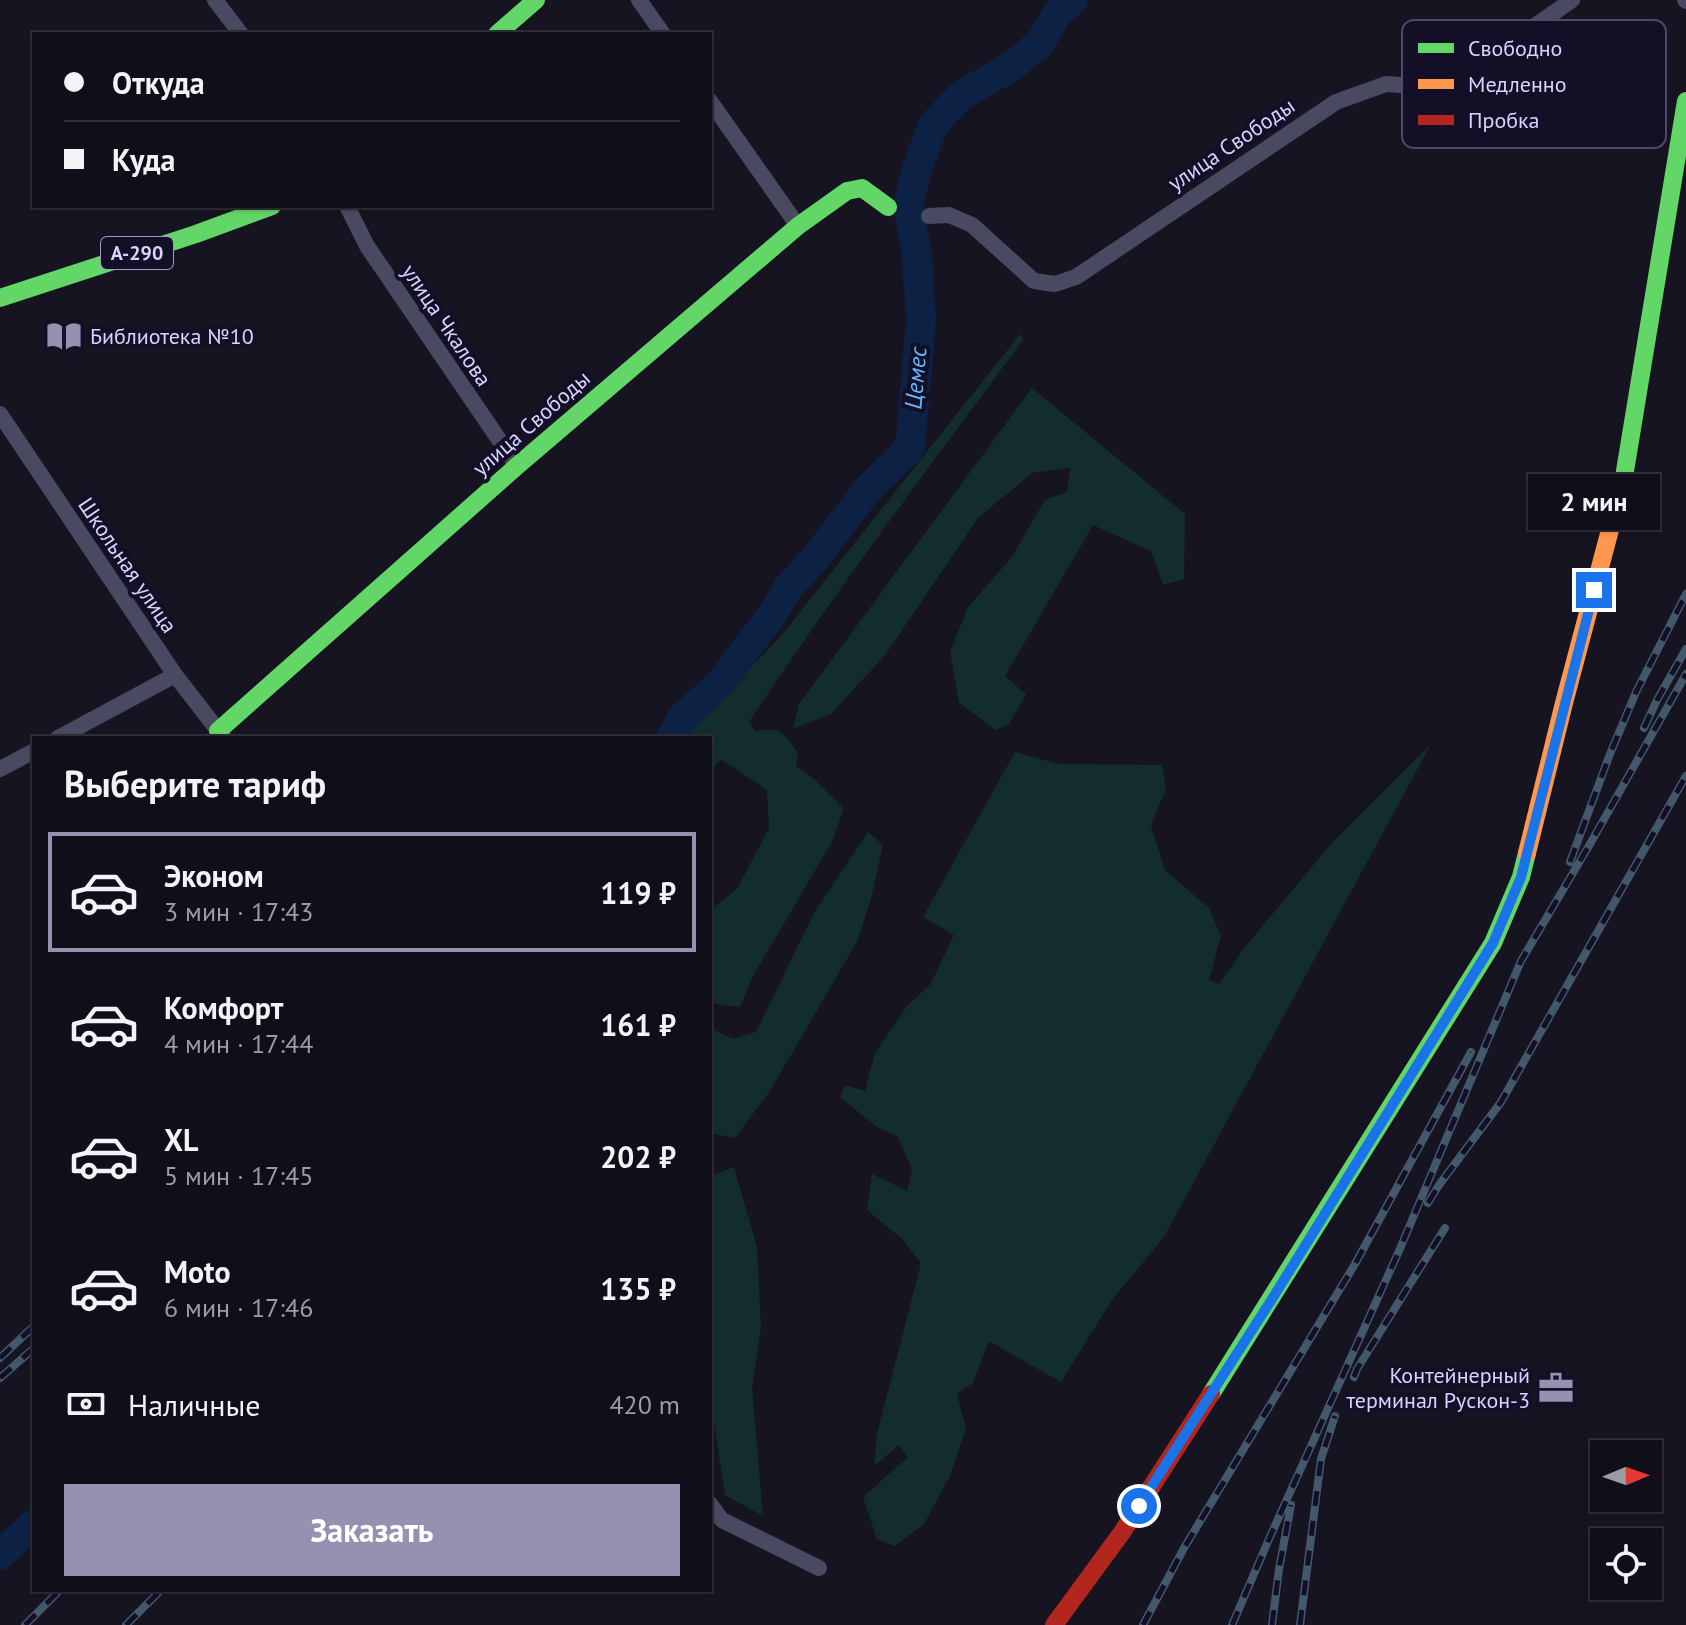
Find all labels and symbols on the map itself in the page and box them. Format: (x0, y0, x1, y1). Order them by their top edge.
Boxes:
legend (1402, 20, 1666, 148)
text: Свободно (1468, 34, 1562, 62)
text: Медленно (1468, 70, 1566, 98)
street label: улица Свободы (1162, 91, 1300, 197)
text: Пробка (1468, 106, 1539, 134)
road number: А-290 (101, 237, 173, 269)
street label: улица Чкалова (396, 259, 498, 391)
library icon: Библиотека №10 (45, 317, 83, 355)
place label: Библиотека №10 (90, 322, 254, 350)
water label: Цемес (897, 344, 934, 411)
street label: улица Свободы (466, 364, 596, 482)
callout: 2 мин (1528, 474, 1660, 530)
street label: Школьная улица (72, 492, 184, 638)
route end (1576, 572, 1612, 608)
place label: Контейнерный терминал Рускон-3 (1346, 1361, 1530, 1414)
office icon: Контейнерный терминал Рускон-3 (1537, 1369, 1575, 1407)
north arrow (1590, 1440, 1662, 1512)
route start (1121, 1488, 1157, 1524)

